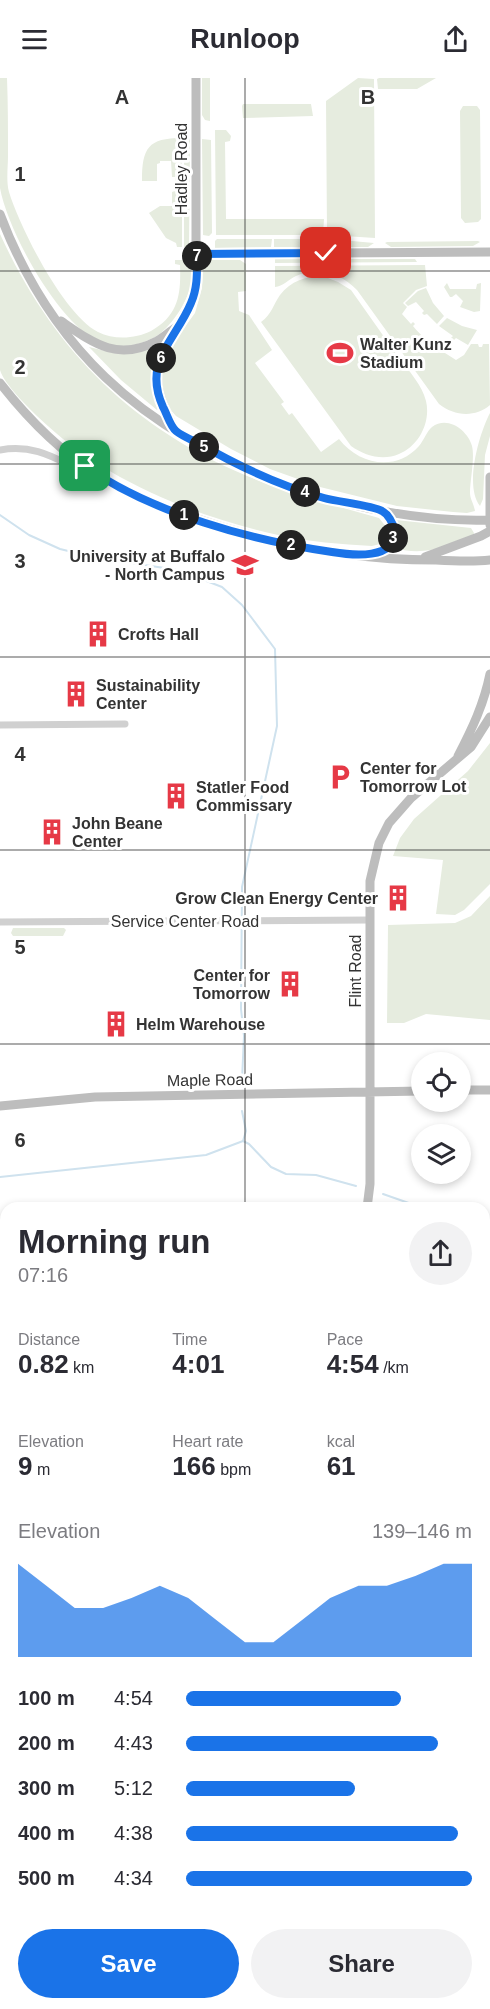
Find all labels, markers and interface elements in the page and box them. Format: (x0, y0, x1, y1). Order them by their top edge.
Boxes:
icon: menu (18, 23, 51, 56)
icon: share (439, 23, 472, 56)
text: Runloop (190, 24, 300, 54)
text: A (115, 86, 129, 108)
text: B (361, 86, 375, 108)
street label: Hadley Road (173, 123, 190, 215)
text: 1 (14, 163, 26, 185)
pin (300, 227, 351, 278)
icon: check (309, 236, 342, 269)
pin: 7 (182, 241, 212, 271)
text: 7 (193, 247, 201, 264)
place label: Walter Kunz Stadium (360, 336, 452, 371)
sports icon: Walter Kunz Stadium (325, 338, 355, 368)
pin: 6 (146, 343, 176, 373)
text: 6 (157, 349, 165, 366)
text: 2 (14, 356, 26, 378)
pin: 5 (189, 432, 219, 462)
text: 5 (200, 438, 208, 455)
pin (59, 440, 110, 491)
icon: arrive (68, 449, 101, 482)
pin: 4 (290, 477, 320, 507)
text: 4 (301, 483, 309, 500)
pin: 1 (169, 500, 199, 530)
text: 1 (180, 506, 188, 523)
pin: 3 (378, 523, 408, 553)
text: 3 (389, 529, 397, 546)
pin: 2 (276, 530, 306, 560)
text: 2 (287, 536, 295, 553)
place label: University at Buffalo - North Campus (69, 548, 225, 583)
text: 3 (14, 550, 26, 572)
school or university icon: University at Buffalo - North Campus (230, 550, 260, 580)
building icon: Crofts Hall (83, 619, 113, 649)
place label: Crofts Hall (118, 626, 199, 643)
place label: Sustainability Center (96, 677, 200, 712)
building icon: Sustainability Center (61, 679, 91, 709)
text: 4 (14, 743, 26, 765)
place label: Center for Tomorrow Lot (360, 760, 467, 795)
parking icon: Center for Tomorrow Lot (325, 762, 355, 792)
place label: Statler Food Commissary (196, 779, 292, 814)
building icon: Statler Food Commissary (161, 781, 191, 811)
place label: John Beane Center (72, 815, 163, 850)
building icon: John Beane Center (37, 817, 67, 847)
building icon: Grow Clean Energy Center (383, 883, 413, 913)
place label: Grow Clean Energy Center (175, 890, 378, 907)
street label: Service Center Road (111, 913, 259, 930)
street label: Flint Road (347, 935, 364, 1007)
text: 5 (14, 936, 26, 958)
place label: Center for Tomorrow (193, 967, 271, 1002)
building icon: Center for Tomorrow (275, 969, 305, 999)
building icon: Helm Warehouse (101, 1009, 131, 1039)
place label: Helm Warehouse (136, 1016, 265, 1033)
map controls (411, 1052, 471, 1184)
button: locate (411, 1052, 471, 1112)
street label: Maple Road (167, 1071, 253, 1089)
button: layers (411, 1124, 471, 1184)
text: 6 (14, 1129, 26, 1151)
button: share (409, 1222, 472, 1285)
text: Morning run (18, 1223, 210, 1260)
text: 07:16 (18, 1264, 68, 1286)
text: Distance (18, 1331, 80, 1348)
text: Time (172, 1331, 207, 1348)
text: Pace (327, 1331, 363, 1348)
text: 0.82 (18, 1349, 69, 1379)
text: 4:01 (172, 1349, 224, 1379)
text: 4:54 (327, 1349, 379, 1379)
text: km (69, 1359, 94, 1376)
text: /km (379, 1359, 409, 1376)
text: Elevation (18, 1433, 84, 1450)
text: Heart rate (172, 1433, 243, 1450)
text: kcal (327, 1433, 355, 1450)
text: 9 (18, 1451, 32, 1481)
text: 166 (172, 1451, 216, 1481)
text: 61 (327, 1451, 356, 1481)
text: m (32, 1461, 50, 1478)
text: bpm (216, 1461, 251, 1478)
text: Elevation (18, 1520, 100, 1542)
text: 139–146 m (372, 1520, 472, 1542)
text: 100 m (18, 1687, 75, 1709)
text: 4:54 (114, 1687, 153, 1709)
text: 200 m (18, 1732, 75, 1754)
text: 4:43 (114, 1732, 153, 1754)
text: 300 m (18, 1777, 75, 1799)
text: 5:12 (114, 1777, 153, 1799)
text: 400 m (18, 1822, 75, 1844)
text: 4:38 (114, 1822, 153, 1844)
text: 500 m (18, 1867, 75, 1889)
text: 4:34 (114, 1867, 153, 1889)
button: Save (18, 1929, 239, 1998)
button: Share (251, 1929, 472, 1998)

